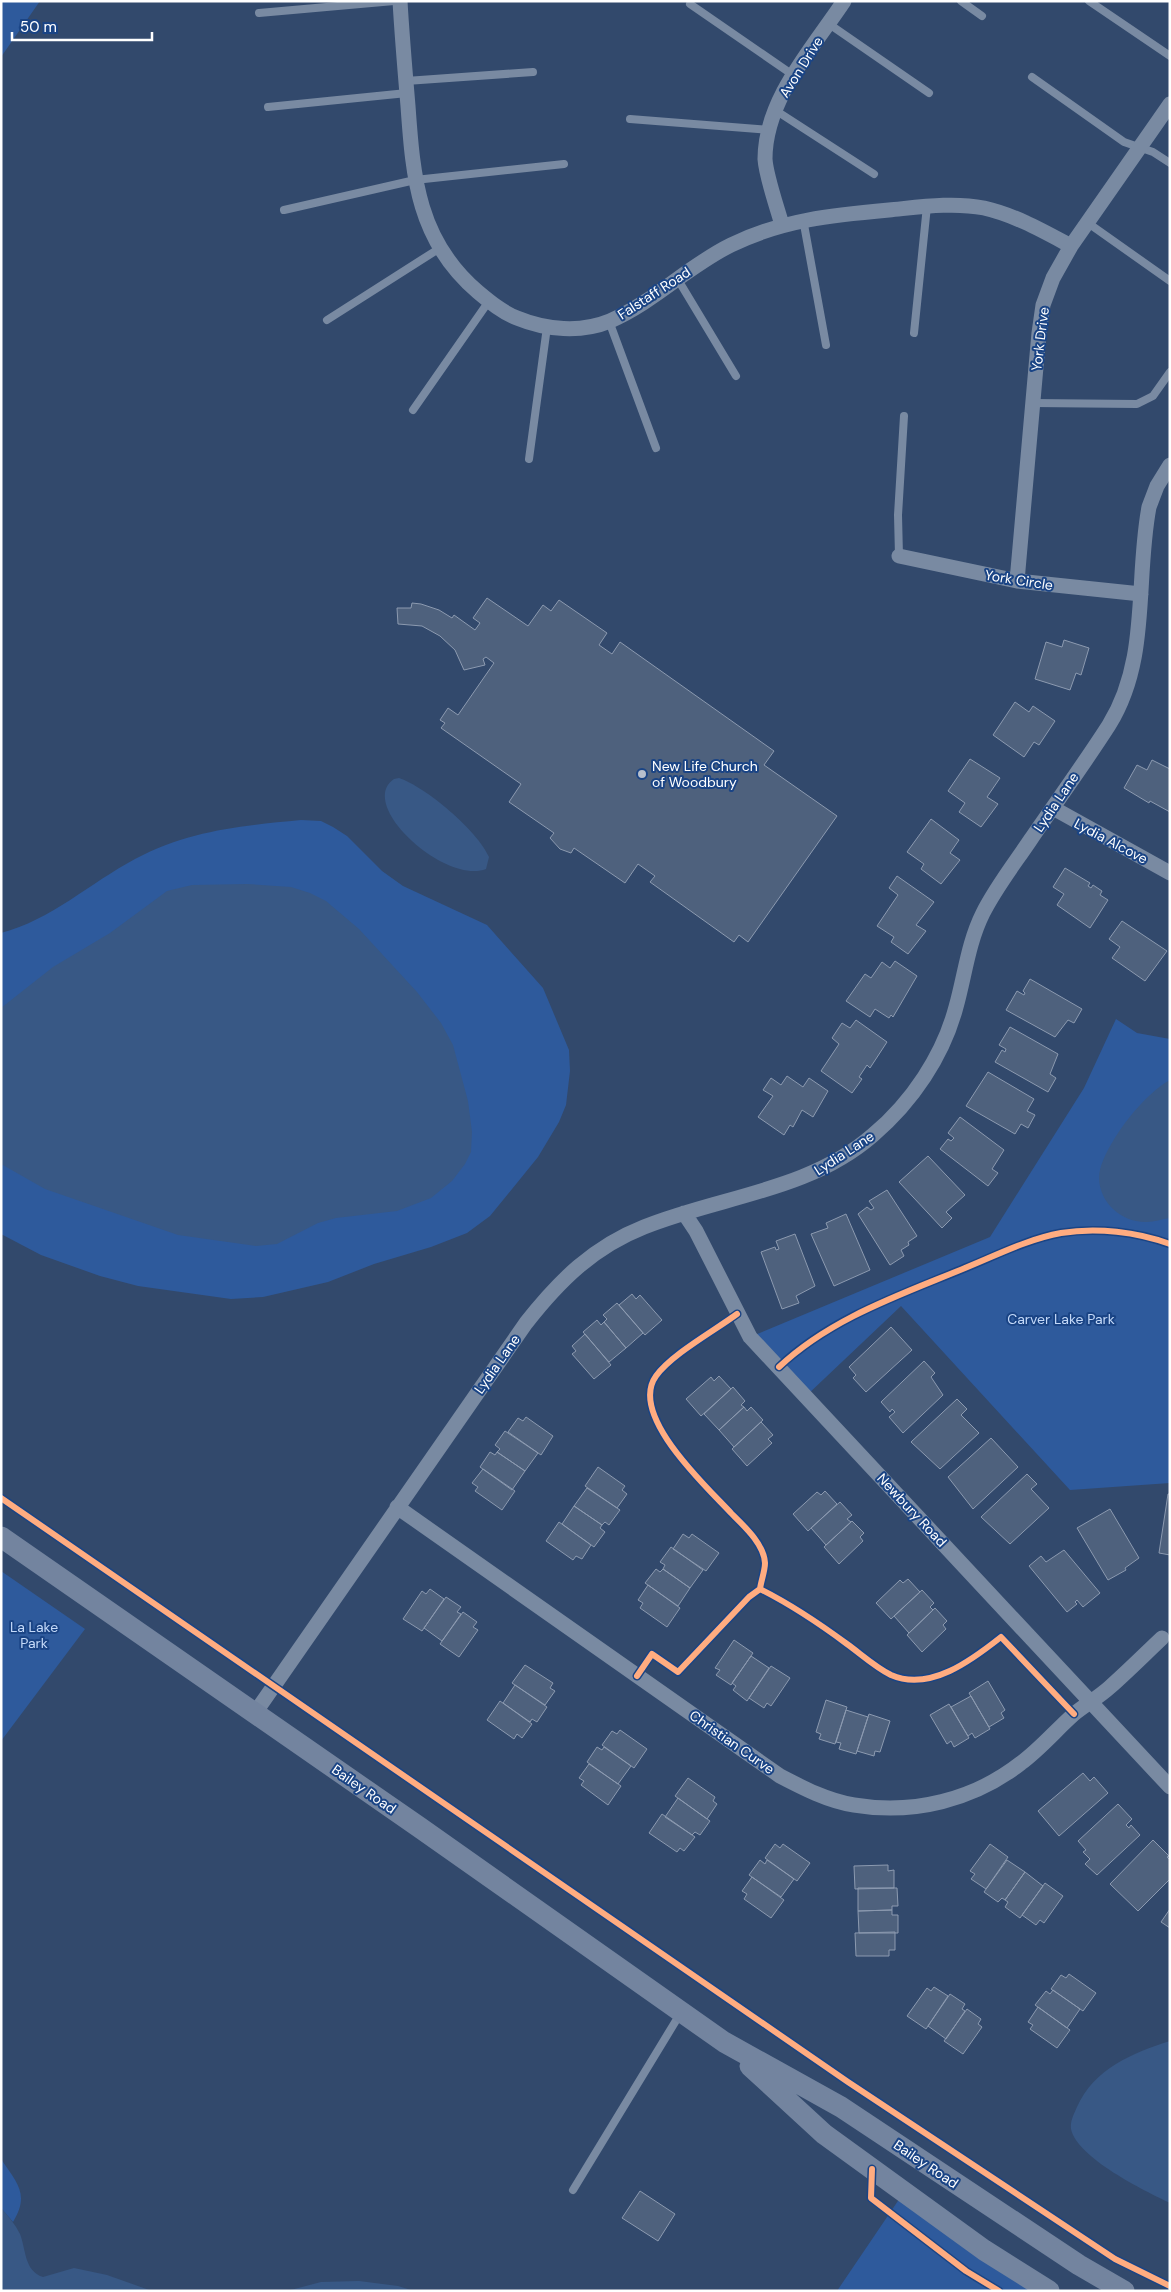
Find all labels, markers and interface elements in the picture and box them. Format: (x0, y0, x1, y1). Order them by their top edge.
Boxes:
scale bar (12, 10, 152, 42)
text: 50 m (20, 17, 57, 37)
street label: Avon Drive (775, 33, 827, 101)
street label: Falstaff Road (614, 263, 694, 323)
street label: York Drive (1027, 306, 1053, 372)
street label: York Circle (984, 566, 1054, 594)
place label: New Life Church of Woodbury (652, 757, 758, 791)
marker: New Life Church of Woodbury (636, 768, 648, 780)
street label: Lydia Lane (1029, 769, 1083, 835)
street label: Lydia Alcove (1071, 814, 1151, 868)
street label: Lydia Lane (811, 1127, 877, 1179)
park label: Carver Lake Park (1007, 1310, 1115, 1328)
street label: Lydia Lane (470, 1331, 524, 1397)
street label: Newbury Road (873, 1469, 951, 1551)
park label: La Lake Park (10, 1618, 58, 1652)
street label: Christian Curve (686, 1706, 778, 1778)
street label: Bailey Road (328, 1760, 400, 1818)
street label: Bailey Road (890, 2136, 962, 2192)

